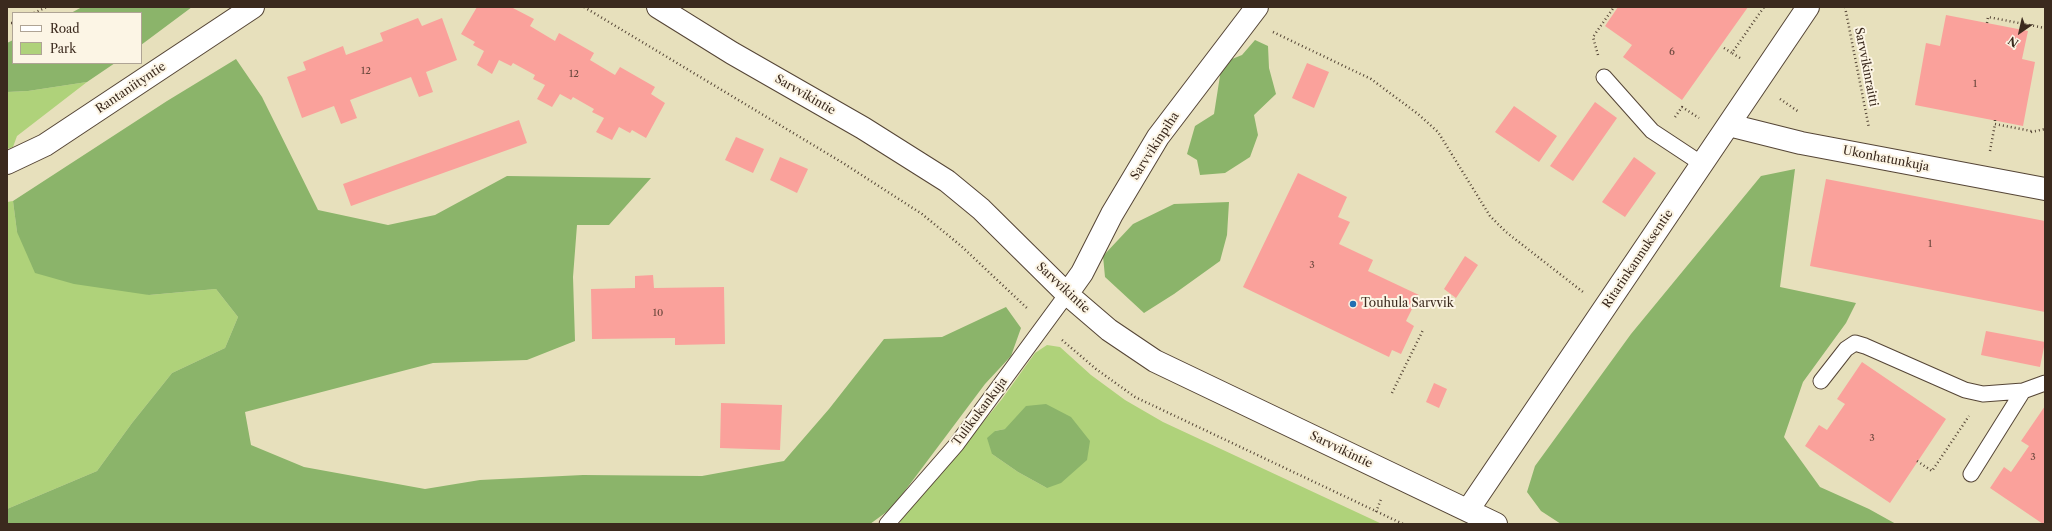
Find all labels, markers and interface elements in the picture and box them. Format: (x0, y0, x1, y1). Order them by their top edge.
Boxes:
legend (12, 12, 142, 64)
north arrow (2000, 12, 2040, 52)
text: Road (50, 21, 80, 36)
street label: Sarvvikinraitti (1851, 26, 1881, 108)
text: N (2005, 33, 2021, 50)
text: Park (50, 41, 76, 56)
house number: 6 (1669, 46, 1675, 58)
street label: Rantaniityntie (93, 59, 169, 117)
house number: 12 (361, 65, 371, 77)
house number: 12 (569, 68, 579, 80)
street label: Sarvvikintie (772, 72, 838, 118)
house number: 1 (1973, 78, 1977, 90)
street label: Sarvvikinpiha (1128, 109, 1182, 183)
street label: Ukonhatunkuja (1842, 144, 1930, 174)
street label: Ritarinkannuksentie (1600, 207, 1676, 311)
house number: 1 (1928, 238, 1932, 250)
house number: 3 (1309, 259, 1315, 271)
street label: Sarvvikintie (1033, 260, 1093, 316)
place label: Touhula Sarvvik (1361, 297, 1454, 311)
marker: Touhula Sarvvik (1348, 299, 1358, 309)
house number: 10 (653, 307, 663, 319)
street label: Tulikukankuja (950, 375, 1010, 449)
street label: Sarvvikintie (1307, 429, 1375, 471)
house number: 3 (1869, 432, 1875, 444)
house number: 3 (2030, 451, 2036, 463)

